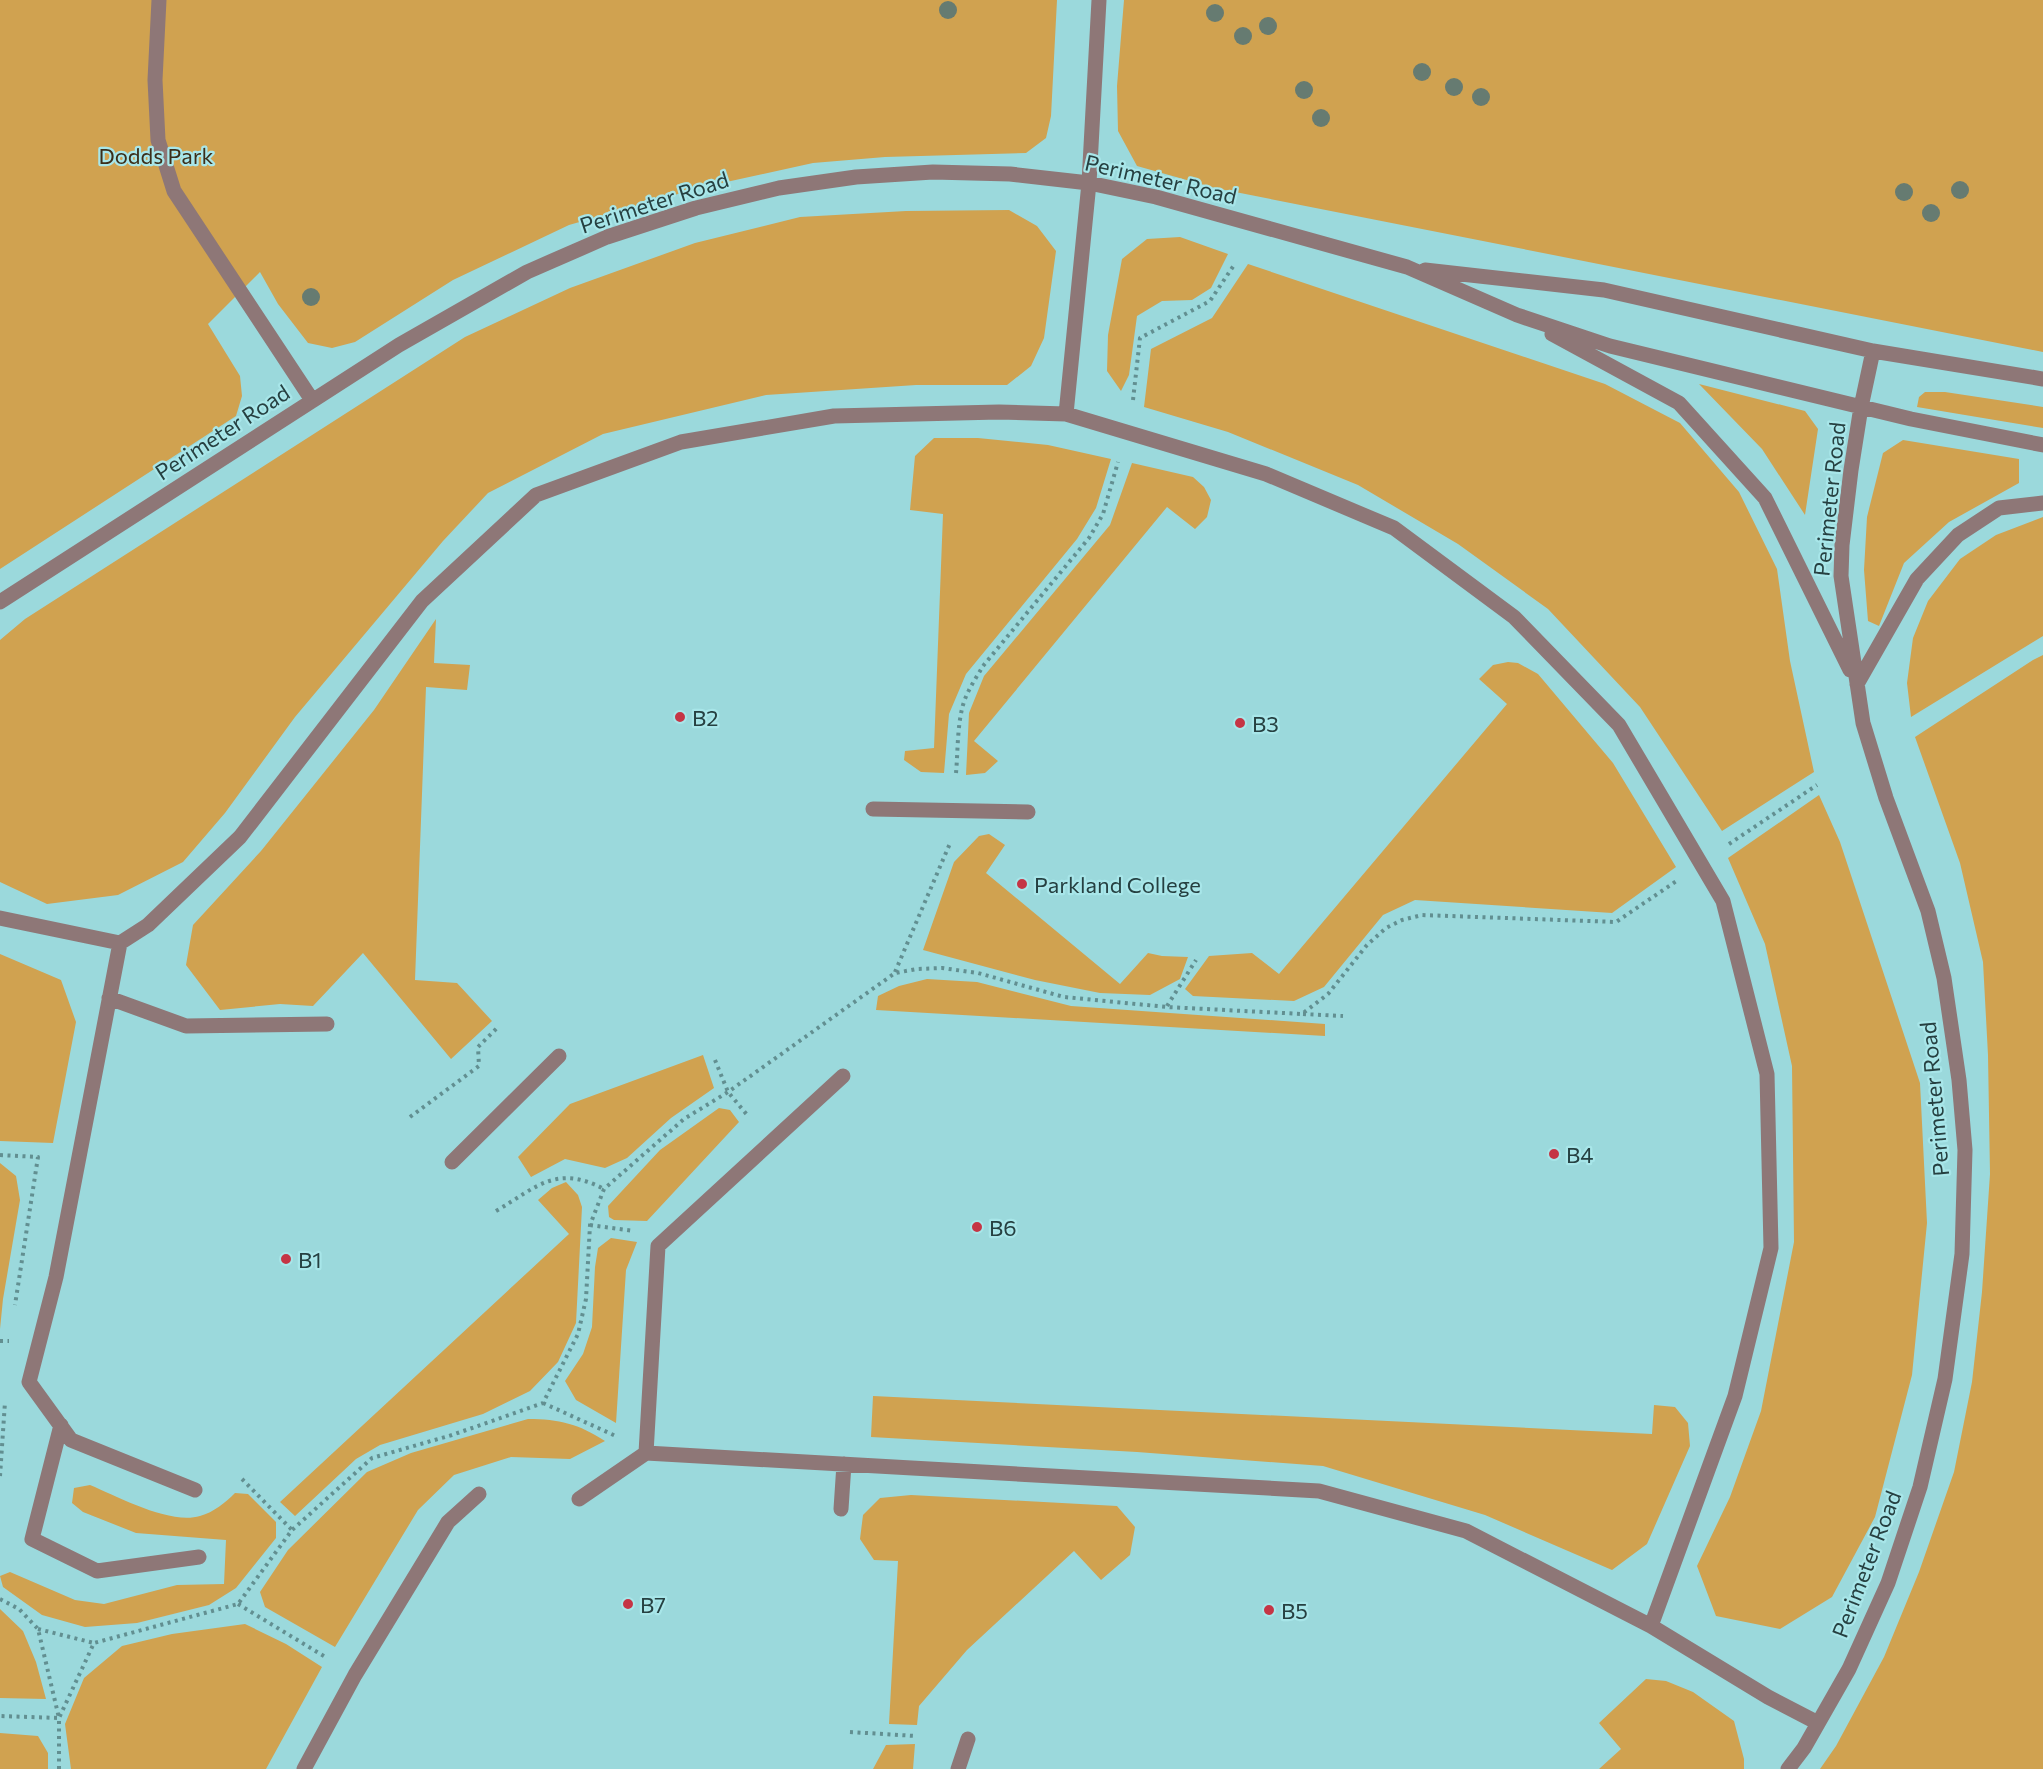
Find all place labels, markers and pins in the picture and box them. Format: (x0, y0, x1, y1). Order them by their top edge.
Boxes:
place label: B2 (692, 704, 718, 731)
marker: B2 (673, 710, 687, 724)
place label: B3 (1252, 710, 1279, 737)
marker: B3 (1233, 716, 1247, 730)
place label: Parkland College (1034, 871, 1201, 898)
marker: Parkland College (1015, 877, 1029, 891)
place label: B4 (1566, 1141, 1593, 1168)
marker: B4 (1547, 1147, 1561, 1161)
place label: B6 (989, 1214, 1017, 1241)
marker: B6 (970, 1220, 984, 1234)
place label: B1 (298, 1246, 322, 1273)
marker: B1 (279, 1252, 293, 1266)
place label: B7 (640, 1591, 666, 1618)
marker: B7 (621, 1597, 635, 1611)
place label: B5 (1281, 1597, 1308, 1624)
marker: B5 (1262, 1603, 1276, 1617)

